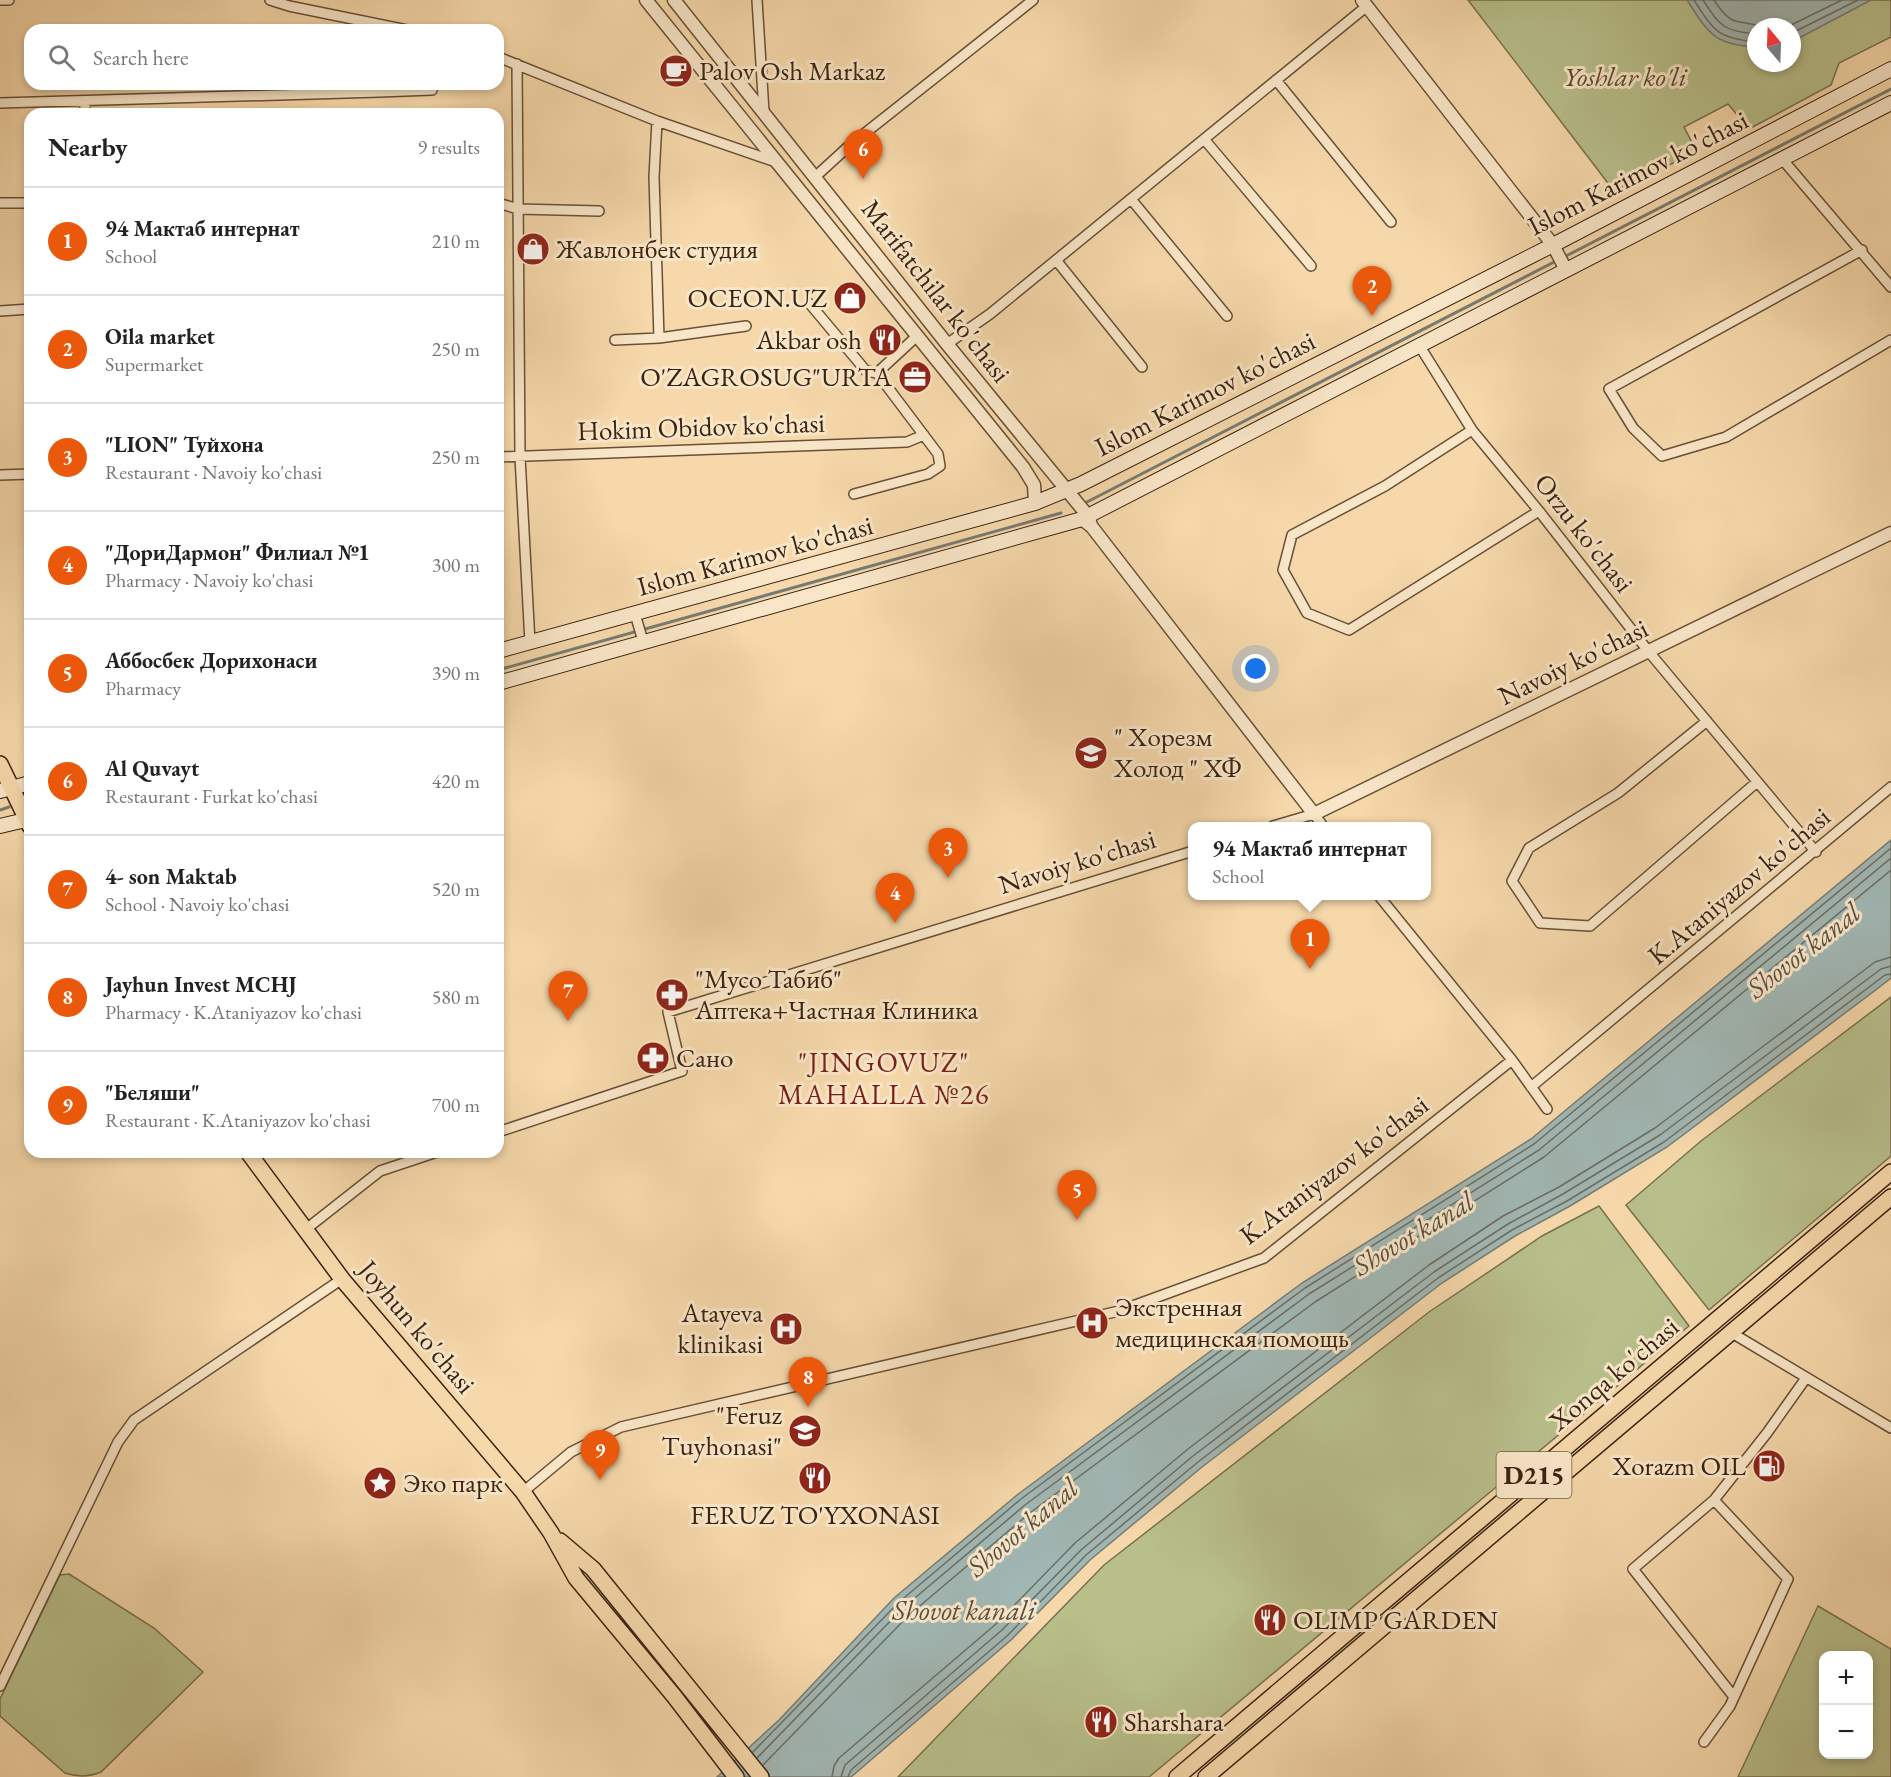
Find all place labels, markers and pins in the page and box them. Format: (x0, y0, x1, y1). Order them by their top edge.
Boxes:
cafe icon: Palov Osh Markaz (658, 53, 694, 89)
place label: Palov Osh Markaz (699, 53, 886, 88)
pin: 6 (844, 130, 882, 179)
shop icon: Жавлонбек студия (515, 231, 551, 267)
place label: Жавлонбек студия (555, 231, 758, 266)
pin: 2 (1352, 266, 1392, 316)
place label: OCEON.UZ (688, 280, 827, 315)
shop icon: OCEON.UZ (832, 280, 868, 316)
place label: Akbar osh (755, 322, 862, 357)
restaurant icon: Akbar osh (867, 322, 903, 358)
place label: O'ZAGROSUG"URTA (640, 359, 892, 394)
office icon: O'ZAGROSUG"URTA (897, 359, 933, 395)
place label: " Хорезм Холод " ХФ (1113, 719, 1242, 785)
school or university icon: " Хорезм Холод " ХФ (1073, 735, 1109, 771)
pin: 3 (928, 828, 968, 878)
pin: 4 (876, 874, 914, 923)
pin: 1 (1290, 920, 1330, 969)
place label: "Мусо Табиб" Аптека+Частная Клиника (694, 961, 978, 1027)
pin: 7 (548, 972, 588, 1021)
pharmacy icon: "Мусо Табиб" Аптека+Частная Клиника (654, 977, 690, 1013)
pharmacy icon: Сано (635, 1040, 671, 1076)
place label: Сано (676, 1040, 733, 1075)
pin: 5 (1058, 1170, 1096, 1220)
place label: Экстренная медицинская помощь (1115, 1289, 1349, 1355)
place label: Atayeva klinikasi (678, 1295, 763, 1361)
hospital icon: Экстренная медицинская помощь (1074, 1305, 1110, 1341)
hospital icon: Atayeva klinikasi (768, 1311, 804, 1347)
pin: 8 (788, 1358, 828, 1407)
place label: "Feruz Tuyhonasi" (661, 1397, 783, 1463)
school or university icon: "Feruz Tuyhonasi" (787, 1413, 823, 1449)
pin: 9 (580, 1430, 620, 1480)
place label: Xorazm OIL (1611, 1448, 1746, 1483)
fuel station icon: Xorazm OIL (1751, 1448, 1787, 1484)
restaurant icon: FERUZ TO'YXONASI (797, 1460, 833, 1496)
place icon: Эко парк (362, 1465, 398, 1501)
place label: Эко парк (403, 1465, 503, 1500)
place label: FERUZ TO'YXONASI (690, 1497, 940, 1532)
restaurant icon: OLIMP GARDEN (1252, 1602, 1288, 1638)
place label: OLIMP GARDEN (1293, 1602, 1498, 1637)
restaurant icon: Sharshara (1083, 1704, 1119, 1740)
place label: Sharshara (1124, 1704, 1224, 1739)

